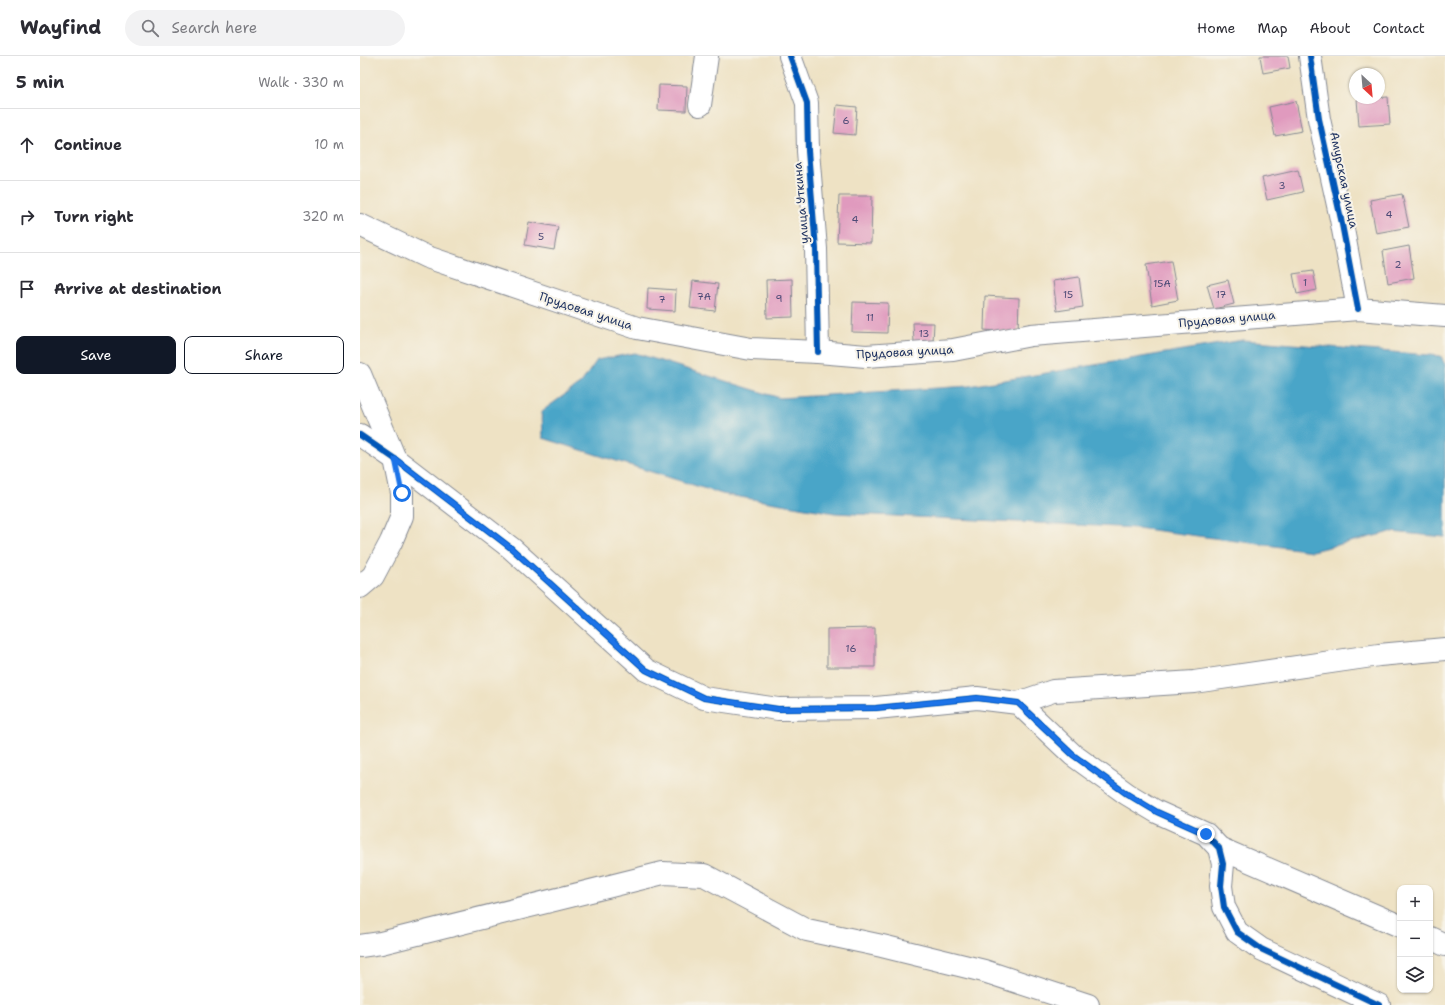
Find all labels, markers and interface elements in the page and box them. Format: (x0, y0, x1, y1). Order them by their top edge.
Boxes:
search box (125, 10, 405, 46)
text: Wayfind (20, 15, 101, 40)
icon: search (139, 17, 161, 39)
text: Search here (171, 18, 257, 38)
text: Home (1197, 19, 1236, 37)
text: Map (1258, 19, 1288, 37)
text: About (1310, 19, 1351, 37)
text: Contact (1373, 19, 1425, 37)
north arrow (1349, 68, 1385, 104)
text: 5 min (16, 71, 64, 93)
text: Walk · 330 m (258, 74, 344, 91)
house number: 6 (843, 114, 850, 127)
street label: Амурская улица (1326, 130, 1362, 230)
icon: ahead (16, 134, 38, 156)
text: Continue (54, 135, 122, 155)
text: 10 m (314, 136, 344, 153)
street label: улица Уткина (789, 161, 813, 245)
house number: 3 (1279, 179, 1286, 192)
icon: right (16, 206, 38, 228)
text: Turn right (54, 207, 134, 227)
text: 320 m (302, 208, 344, 225)
house number: 4 (1386, 208, 1393, 221)
house number: 4 (852, 213, 859, 226)
house number: 5 (538, 230, 544, 243)
house number: 2 (1395, 258, 1402, 271)
house number: 1 (1303, 276, 1307, 289)
house number: 15А (1153, 277, 1171, 290)
icon: arrive (16, 278, 38, 300)
text: Arrive at destination (54, 279, 222, 299)
street label: Прудовая улица (537, 288, 635, 334)
house number: 15 (1063, 288, 1073, 301)
house number: 17 (1216, 288, 1226, 301)
house number: 7А (697, 290, 711, 303)
house number: 9 (776, 292, 783, 305)
house number: 7 (659, 293, 666, 306)
street label: Прудовая улица (1178, 307, 1277, 331)
house number: 11 (866, 311, 874, 324)
house number: 13 (919, 327, 929, 340)
button: Save (16, 336, 176, 374)
button: Share (184, 336, 344, 374)
street label: Прудовая улица (856, 341, 954, 363)
route start (393, 484, 411, 502)
house number: 16 (846, 642, 856, 655)
route end (1197, 825, 1215, 843)
map controls (1397, 885, 1433, 993)
button: + (1397, 885, 1433, 921)
button: − (1397, 921, 1433, 957)
button: layers (1397, 957, 1433, 993)

